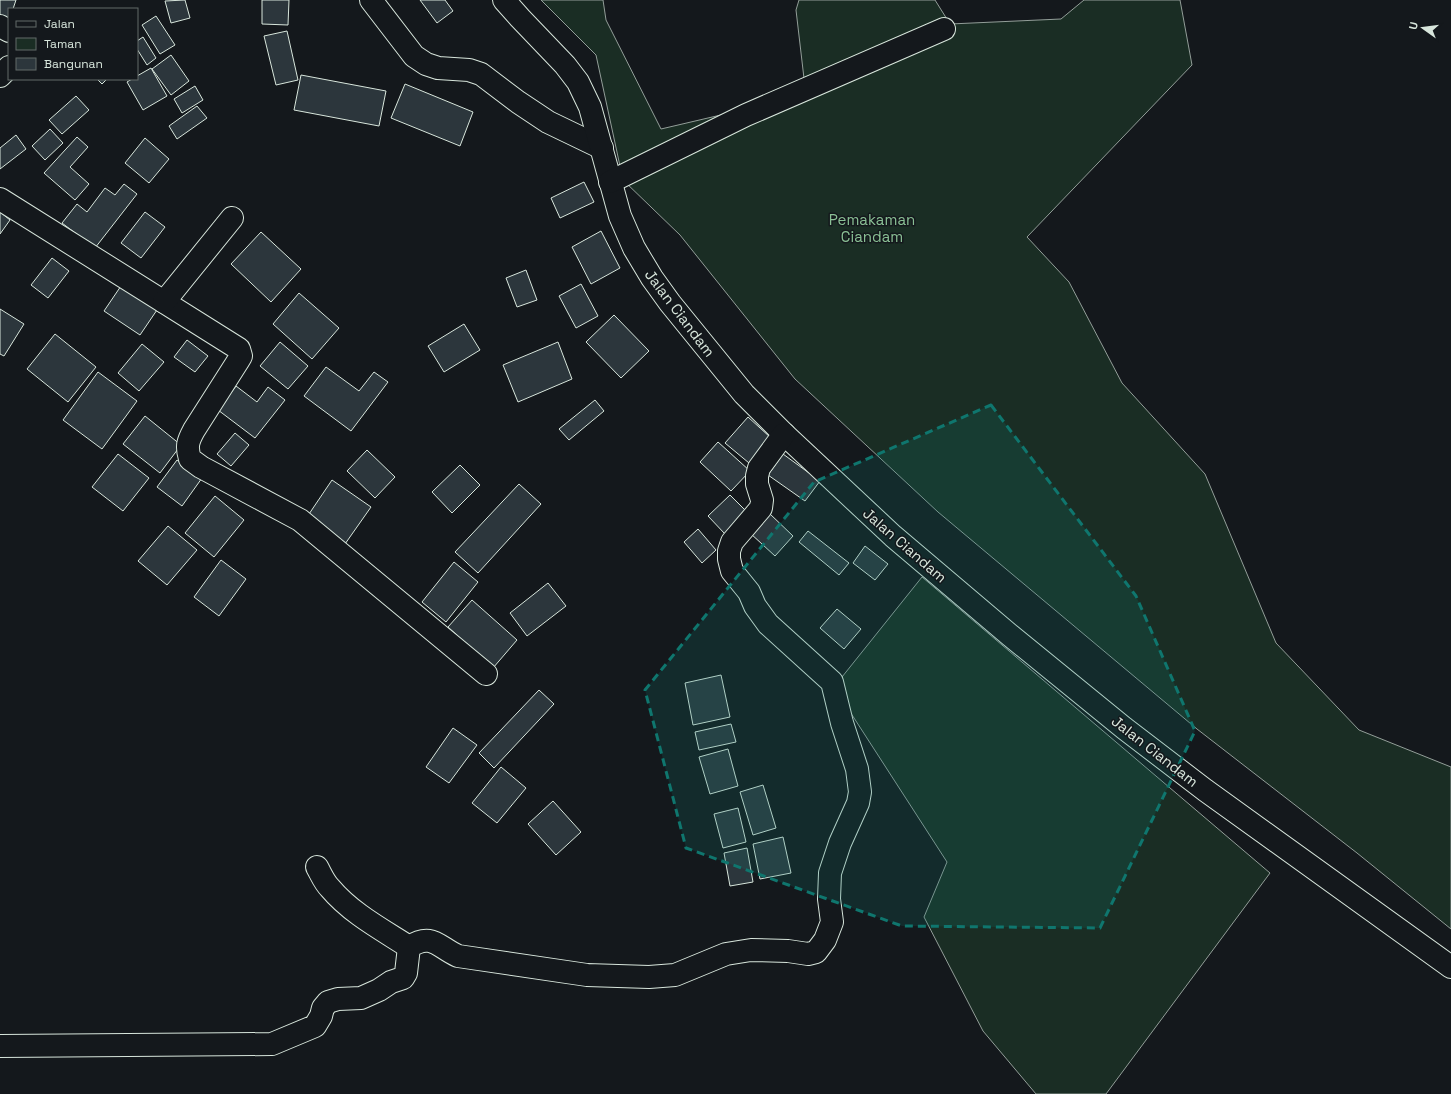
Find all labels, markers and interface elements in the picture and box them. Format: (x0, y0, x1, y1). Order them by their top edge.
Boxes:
legend (8, 8, 138, 80)
north arrow (1403, 8, 1443, 48)
text: Jalan (44, 16, 75, 32)
text: U (1406, 20, 1421, 31)
text: Taman (44, 36, 81, 52)
text: Bangunan (44, 56, 103, 72)
park label: Pemakaman Ciandam (829, 210, 915, 246)
street label: Jalan Ciandam (641, 265, 719, 361)
street label: Jalan Ciandam (859, 503, 951, 587)
street label: Jalan Ciandam (1108, 711, 1202, 791)

